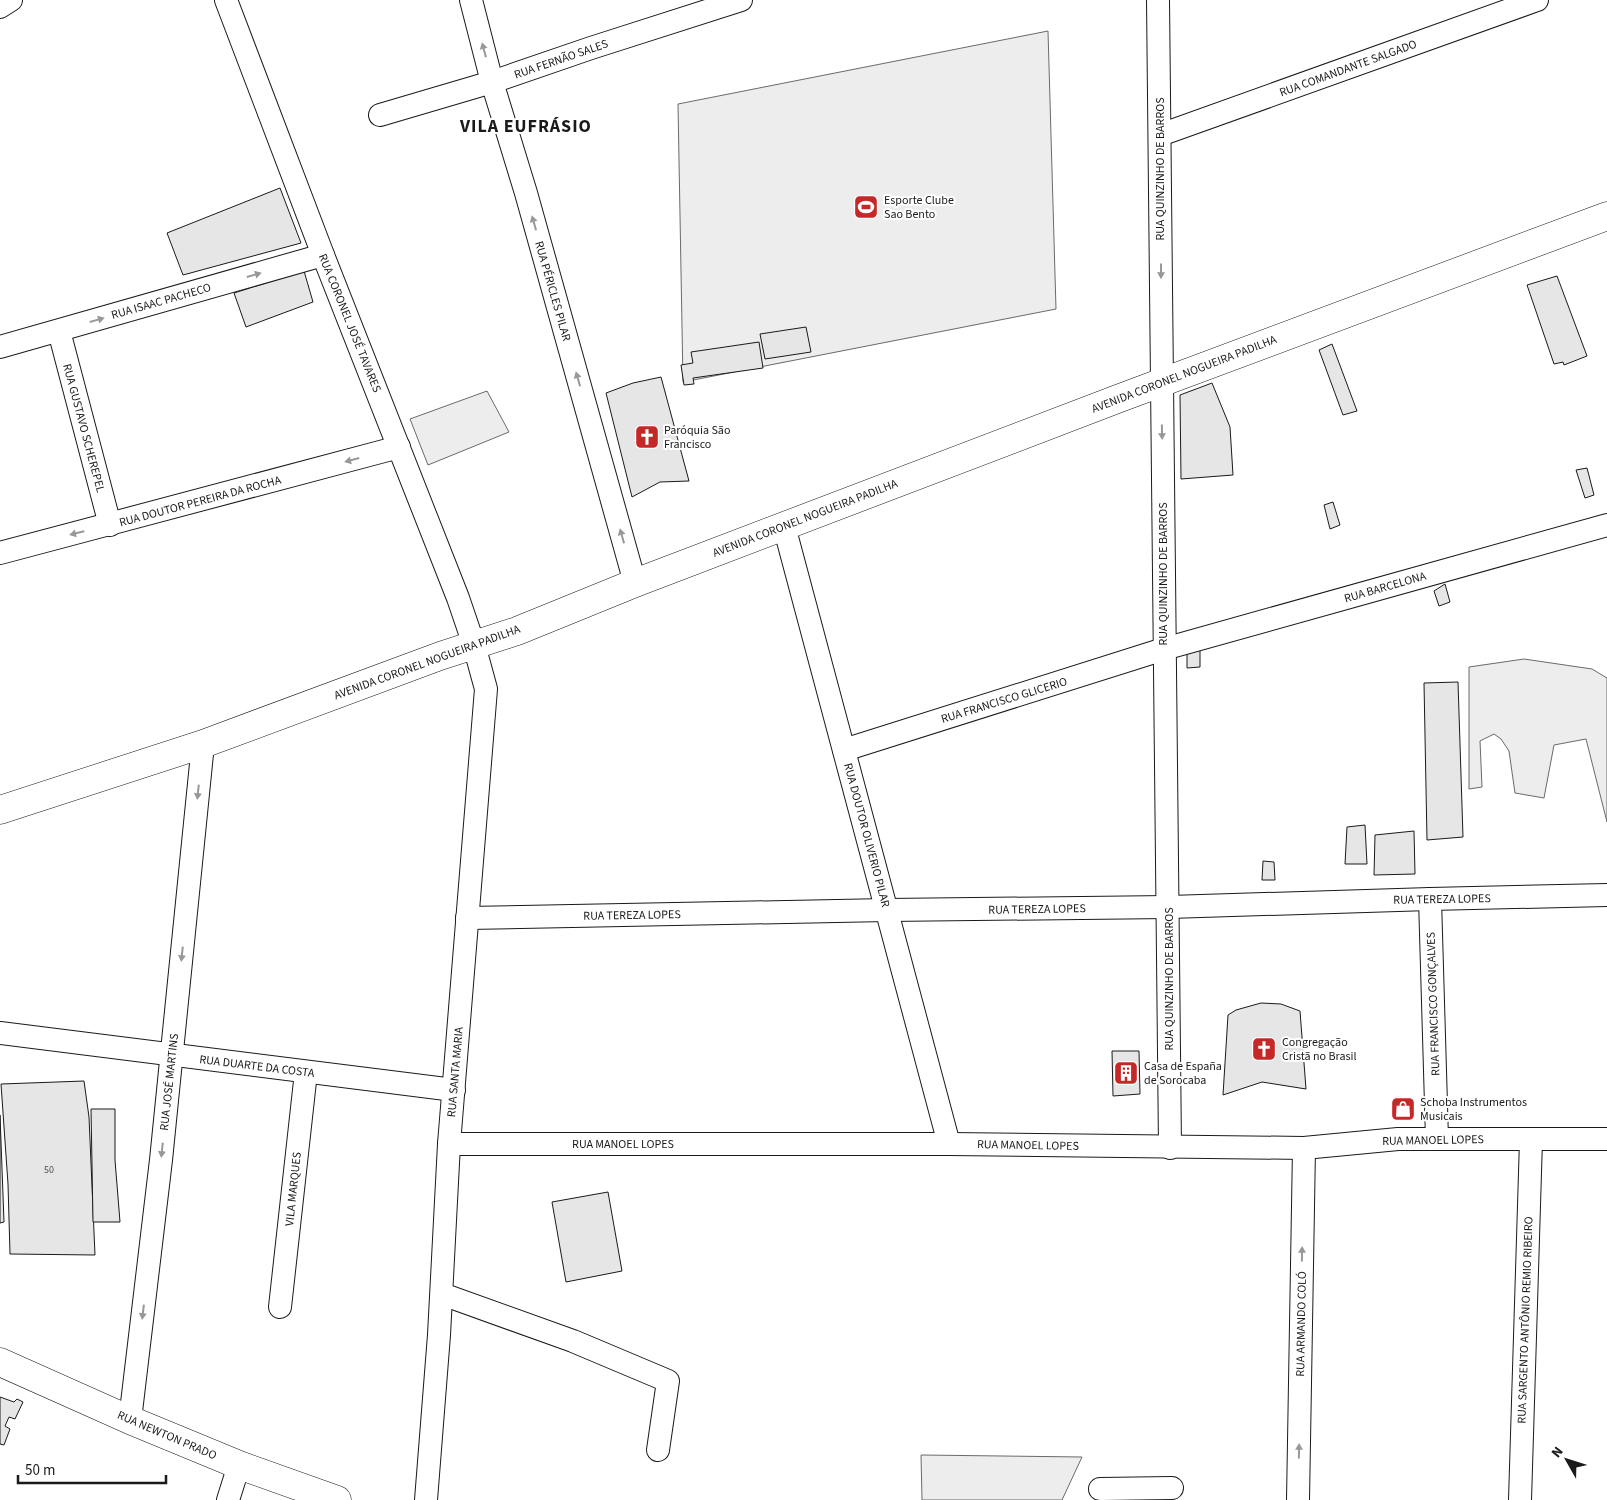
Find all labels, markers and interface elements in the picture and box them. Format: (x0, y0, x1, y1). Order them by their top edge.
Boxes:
street label: RUA FERNÃO SALES (512, 35, 610, 84)
street label: RUA COMANDANTE SALGADO (1277, 36, 1419, 101)
one-way arrow (480, 43, 488, 58)
street label: RUA QUINZINHO DE BARROS (1152, 97, 1169, 241)
district label: VILA EUFRÁSIO (459, 114, 592, 139)
place label: Esporte Clube Sao Bento (884, 192, 954, 223)
sports icon: Esporte Clube Sao Bento (853, 194, 879, 220)
one-way arrow (530, 215, 538, 230)
street label: RUA PÉRICLES PILAR (530, 239, 575, 343)
street label: RUA CORONEL JOSÉ TAVARES (314, 251, 385, 395)
one-way arrow (1157, 264, 1165, 280)
one-way arrow (246, 270, 261, 278)
street label: RUA ISAAC PACHECO (109, 279, 213, 324)
one-way arrow (90, 315, 105, 323)
street label: AVENIDA CORONEL NOGUEIRA PADILHA (1089, 331, 1280, 418)
street label: RUA GUSTAVO SCHEREPEL (58, 362, 109, 495)
one-way arrow (574, 372, 582, 387)
place label: Paróquia São Francisco (664, 422, 730, 453)
church icon: Paróquia São Francisco (634, 424, 660, 450)
one-way arrow (1158, 424, 1166, 440)
one-way arrow (345, 456, 360, 464)
street label: RUA DOUTOR PEREIRA DA ROCHA (117, 472, 283, 531)
street label: AVENIDA CORONEL NOGUEIRA PADILHA (710, 475, 901, 562)
street label: RUA QUINZINHO DE BARROS (1155, 502, 1172, 646)
one-way arrow (617, 528, 625, 543)
one-way arrow (69, 530, 84, 538)
street label: RUA BARCELONA (1342, 568, 1429, 607)
street label: AVENIDA CORONEL NOGUEIRA PADILHA (332, 621, 523, 704)
street label: RUA FRANCISCO GLICERIO (939, 673, 1069, 728)
street label: RUA DOUTOR OLIVERIO PILAR (839, 761, 894, 909)
one-way arrow (194, 784, 202, 800)
street label: RUA TEREZA LOPES (1393, 890, 1491, 909)
street label: RUA TEREZA LOPES (988, 900, 1086, 919)
street label: RUA TEREZA LOPES (583, 906, 681, 925)
street label: RUA QUINZINHO DE BARROS (1161, 907, 1178, 1051)
street label: RUA FRANCISCO GONÇALVES (1422, 932, 1445, 1076)
one-way arrow (178, 946, 186, 962)
street label: RUA SANTA MARIA (443, 1026, 468, 1118)
street label: RUA JOSÉ MARTINS (156, 1033, 183, 1132)
place label: Congregação Cristã no Brasil (1282, 1034, 1357, 1065)
church icon: Congregação Cristã no Brasil (1251, 1036, 1277, 1062)
street label: RUA DUARTE DA COSTA (198, 1051, 316, 1082)
place label: Casa de España de Sorocaba (1144, 1058, 1222, 1089)
building icon: Casa de España de Sorocaba (1113, 1060, 1139, 1086)
place label: Schoba Instrumentos Musicais (1420, 1094, 1527, 1125)
shop icon: Schoba Instrumentos Musicais (1390, 1096, 1416, 1122)
street label: RUA MANOEL LOPES (1382, 1131, 1484, 1150)
street label: RUA MANOEL LOPES (572, 1136, 674, 1153)
street label: RUA MANOEL LOPES (977, 1136, 1079, 1155)
one-way arrow (158, 1143, 166, 1159)
street label: VILA MARQUES (281, 1151, 306, 1227)
house number: 50 (44, 1163, 54, 1177)
street label: RUA SARGENTO ANTÔNIO REMIO RIBEIRO (1513, 1216, 1538, 1424)
one-way arrow (1298, 1246, 1306, 1262)
street label: RUA ARMANDO COLÓ (1292, 1271, 1311, 1377)
one-way arrow (139, 1304, 147, 1320)
street label: RUA NEWTON PRADO (114, 1407, 219, 1464)
north arrow (1542, 1435, 1592, 1485)
one-way arrow (1295, 1443, 1303, 1459)
text: N (1547, 1443, 1568, 1462)
scale bar (18, 1452, 165, 1484)
text: 50 m (25, 1460, 55, 1481)

